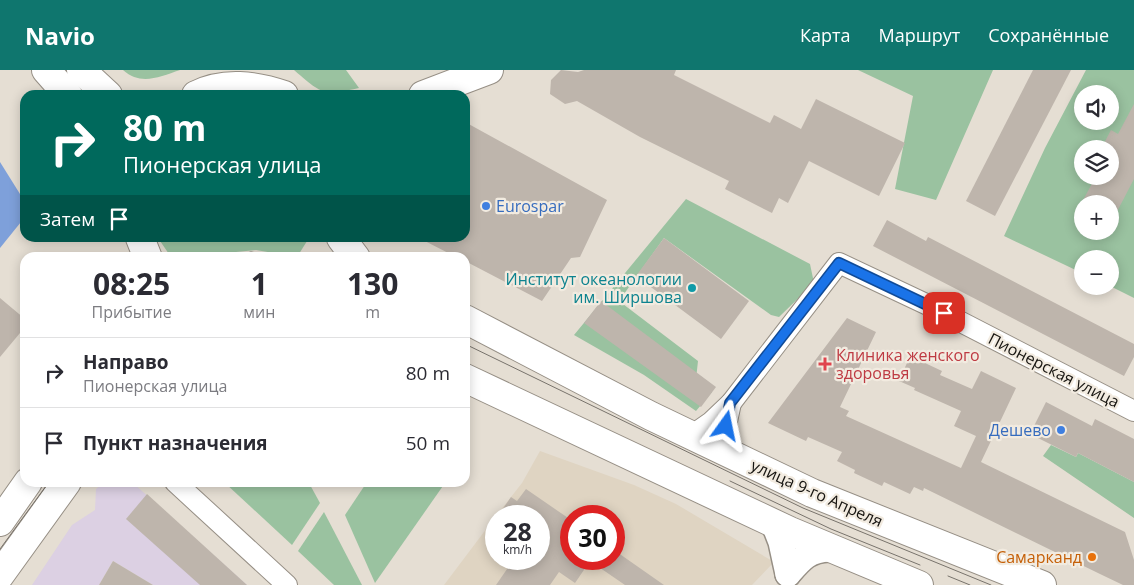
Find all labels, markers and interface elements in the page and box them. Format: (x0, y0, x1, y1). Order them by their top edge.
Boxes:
text: Navio (25, 19, 95, 52)
text: Карта (800, 23, 850, 47)
text: Маршрут (878, 23, 960, 47)
text: Сохранённые (988, 23, 1109, 47)
map controls (1074, 85, 1119, 295)
button: sound (1074, 85, 1119, 130)
text: 80 m (123, 104, 206, 151)
icon: right (40, 110, 105, 175)
button: layers (1074, 140, 1119, 185)
text: Пионерская улица (123, 149, 322, 179)
place label: Eurospar (496, 195, 564, 217)
button: + (1074, 195, 1119, 240)
marker: Eurospar (480, 200, 492, 212)
icon: arrive (105, 205, 133, 233)
text: Затем (40, 206, 95, 232)
button: − (1074, 250, 1119, 295)
text: 08:25 (93, 263, 170, 304)
text: 1 (251, 263, 268, 304)
text: 130 (347, 263, 398, 304)
place label: Институт океанологии им. Ширшова (506, 268, 682, 308)
marker: Институт океанологии им. Ширшова (686, 282, 698, 294)
pin (923, 292, 965, 334)
icon: arrive (930, 299, 958, 327)
text: Прибытие (92, 301, 172, 323)
text: мин (243, 301, 275, 323)
text: m (365, 301, 380, 323)
street label: Пионерская улица (985, 327, 1123, 413)
place label: Клиника женского здоровья (836, 344, 980, 384)
text: Направо (83, 349, 169, 375)
marker: Клиника женского здоровья (818, 357, 832, 371)
icon: right (40, 359, 68, 387)
text: 80 m (406, 360, 450, 386)
text: Пионерская улица (83, 375, 227, 397)
position arrow (699, 399, 751, 451)
place label: Дешево (989, 419, 1051, 441)
marker: Дешево (1055, 424, 1067, 436)
icon: arrive (40, 429, 68, 457)
text: Пункт назначения (83, 430, 268, 456)
text: 50 m (406, 430, 450, 456)
street label: улица 9-го Апреля (748, 454, 886, 532)
speed limit sign: 30 (560, 505, 625, 570)
text: 28 (503, 514, 532, 548)
text: km/h (503, 541, 532, 558)
place label: Самарканд (996, 546, 1082, 568)
marker: Самарканд (1086, 551, 1098, 563)

